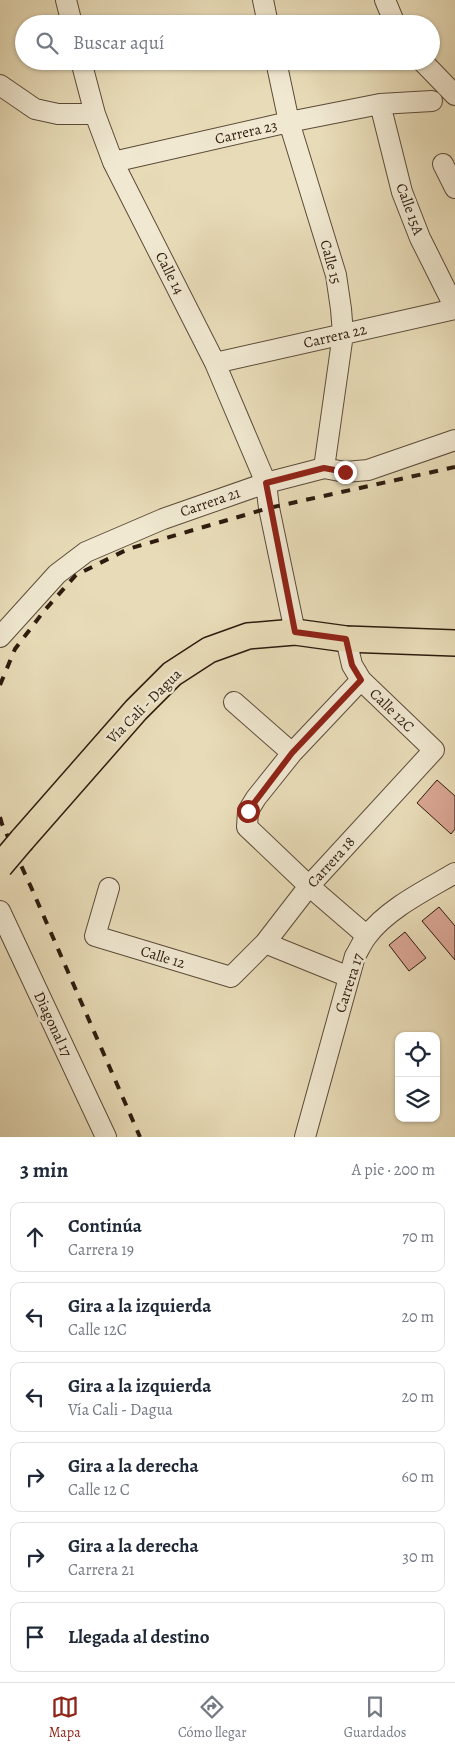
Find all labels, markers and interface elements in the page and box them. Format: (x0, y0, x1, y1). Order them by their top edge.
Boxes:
search box (15, 15, 440, 70)
icon: search (33, 29, 61, 57)
text: Buscar aquí (73, 30, 164, 56)
street label: Carrera 23 (213, 115, 279, 149)
street label: Calle 15A (391, 180, 429, 238)
street label: Calle 15 (316, 238, 346, 286)
street label: Calle 14 (151, 248, 189, 298)
street label: Carrera 22 (301, 319, 369, 353)
route end (334, 461, 357, 484)
street label: Carrera 21 (177, 482, 243, 522)
street label: Vía Cali - Dagua (101, 664, 186, 749)
street label: Calle 12C (365, 684, 419, 736)
route start (237, 800, 260, 823)
street label: Carrera 18 (303, 832, 359, 892)
street label: Calle 12 (138, 941, 188, 973)
street label: Carrera 17 (330, 950, 368, 1015)
street label: Diagonal 17 (29, 988, 77, 1061)
map controls (395, 1032, 440, 1122)
button: locate (395, 1032, 440, 1077)
button: layers (395, 1077, 440, 1122)
text: 3 min (20, 1156, 68, 1184)
text: A pie · 200 m (352, 1159, 435, 1181)
text: Continúa (68, 1213, 142, 1239)
icon: ahead (21, 1223, 49, 1251)
text: 70 m (402, 1226, 434, 1248)
text: Carrera 19 (68, 1239, 134, 1261)
text: Gira a la izquierda (68, 1293, 211, 1319)
icon: left (21, 1303, 49, 1331)
text: 20 m (401, 1306, 434, 1328)
text: Calle 12C (68, 1319, 127, 1341)
text: Gira a la izquierda (68, 1373, 211, 1399)
icon: left (21, 1383, 49, 1411)
text: 20 m (401, 1386, 434, 1408)
text: Vía Cali - Dagua (68, 1399, 173, 1421)
text: Gira a la derecha (68, 1453, 199, 1479)
icon: right (21, 1463, 49, 1491)
text: 60 m (402, 1466, 434, 1488)
text: Calle 12 C (68, 1479, 130, 1501)
text: Gira a la derecha (68, 1533, 199, 1559)
icon: right (21, 1543, 49, 1571)
text: 30 m (402, 1546, 434, 1568)
text: Carrera 21 (68, 1559, 134, 1581)
icon: arrive (21, 1623, 49, 1651)
text: Llegada al destino (68, 1624, 210, 1650)
tab: Mapa (49, 1693, 81, 1742)
tab: Cómo llegar (178, 1693, 247, 1742)
tab: Guardados (344, 1693, 406, 1742)

